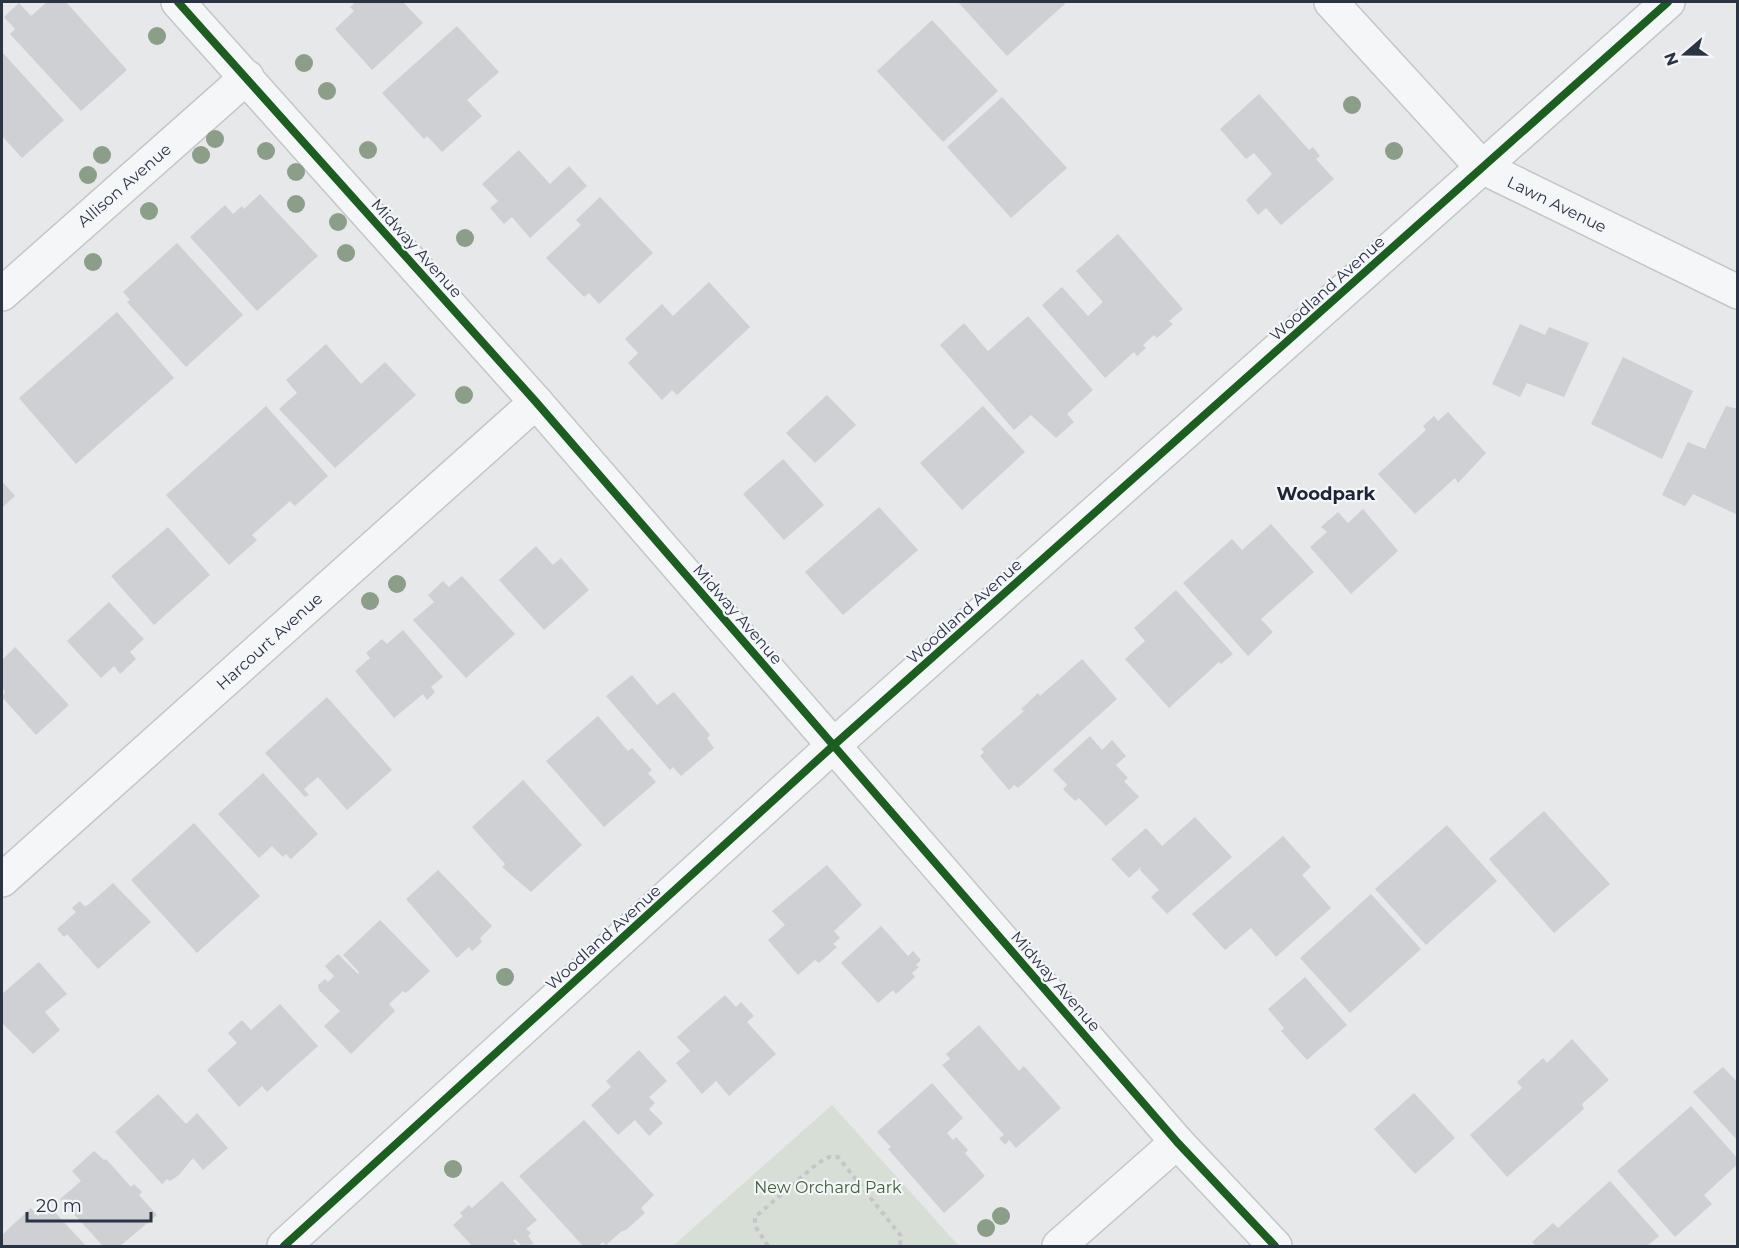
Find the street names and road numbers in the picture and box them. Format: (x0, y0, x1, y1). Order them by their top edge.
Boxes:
street label: Allison Avenue (74, 140, 175, 231)
street label: Lawn Avenue (1504, 172, 1610, 237)
street label: Midway Avenue (367, 195, 466, 302)
street label: Woodland Avenue (1266, 232, 1389, 345)
street label: Woodland Avenue (903, 555, 1026, 668)
street label: Midway Avenue (689, 560, 786, 668)
street label: Harcourt Avenue (212, 589, 326, 694)
street label: Woodland Avenue (542, 881, 665, 994)
street label: Midway Avenue (1007, 927, 1104, 1035)

